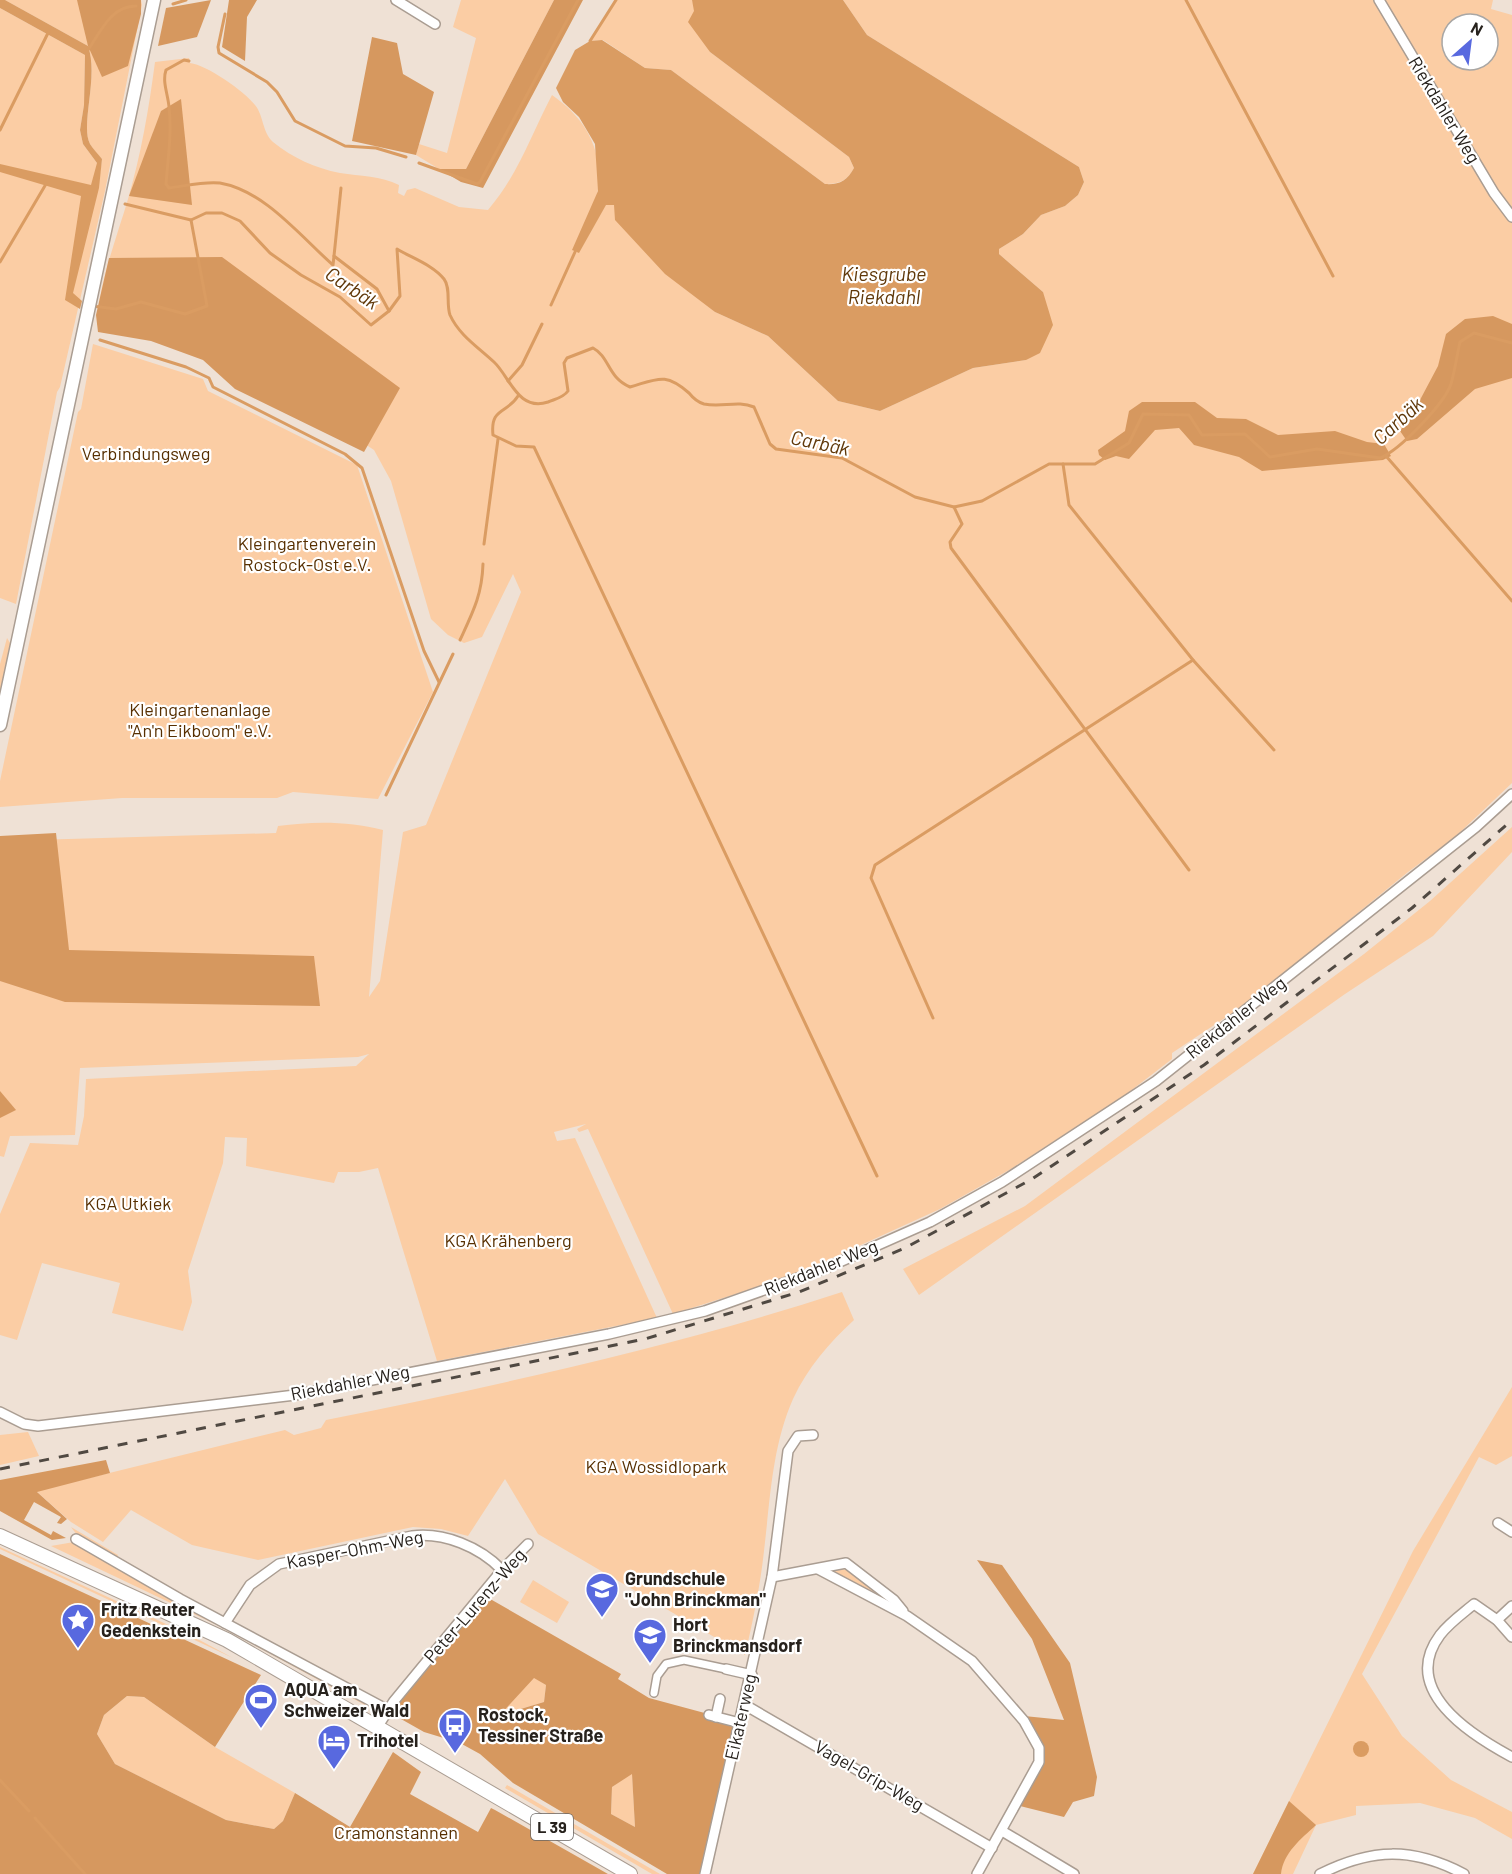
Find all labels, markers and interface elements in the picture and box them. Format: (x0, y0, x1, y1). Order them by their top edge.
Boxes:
north arrow (1440, 12, 1500, 72)
text: N (1468, 17, 1486, 39)
street label: Riekdahler Weg (1404, 52, 1485, 167)
water label: Carbäk (321, 261, 384, 314)
water label: Kiesgrube Riekdahl (842, 261, 926, 308)
water label: Carbäk (1367, 391, 1428, 449)
water label: Carbäk (789, 424, 852, 460)
park label: Verbindungsweg (82, 442, 210, 464)
park label: Kleingartenverein Rostock-Ost e.V. (238, 532, 376, 575)
park label: Kleingartenanlage "An'n Eikboom" e.V. (128, 698, 272, 741)
street label: Riekdahler Weg (1181, 971, 1290, 1063)
park label: KGA Utkiek (85, 1192, 171, 1214)
park label: KGA Krähenberg (444, 1229, 572, 1251)
street label: Riekdahler Weg (761, 1234, 881, 1300)
street label: Riekdahler Weg (288, 1360, 411, 1404)
park label: KGA Wossidlopark (585, 1455, 727, 1477)
street label: Kasper-Ohm-Weg (285, 1525, 425, 1573)
street label: Peter-Lurenz-Weg (419, 1544, 530, 1667)
place label: Grundschule "John Brinckman" (625, 1567, 766, 1610)
school or university icon: Grundschule "John Brinckman" (584, 1571, 620, 1618)
place label: Fritz Reuter Gedenkstein (101, 1598, 201, 1641)
place icon: Fritz Reuter Gedenkstein (60, 1602, 96, 1649)
place label: Hort Brinckmansdorf (673, 1613, 802, 1656)
school or university icon: Hort Brinckmansdorf (632, 1617, 668, 1664)
street label: Eikaterweg (719, 1671, 761, 1762)
place label: AQUA am Schweizer Wald (284, 1678, 409, 1721)
sports icon: AQUA am Schweizer Wald (243, 1682, 279, 1729)
place label: Rostock, Tessiner Straße (478, 1703, 604, 1746)
bus stop icon: Rostock, Tessiner Straße (437, 1707, 473, 1754)
hotel icon: Trihotel (316, 1723, 352, 1770)
place label: Trihotel (357, 1729, 419, 1751)
street label: Vagel-Grip-Weg (811, 1735, 928, 1815)
road number: L 39 (531, 1814, 573, 1840)
park label: Cramonstannen (334, 1821, 458, 1843)

